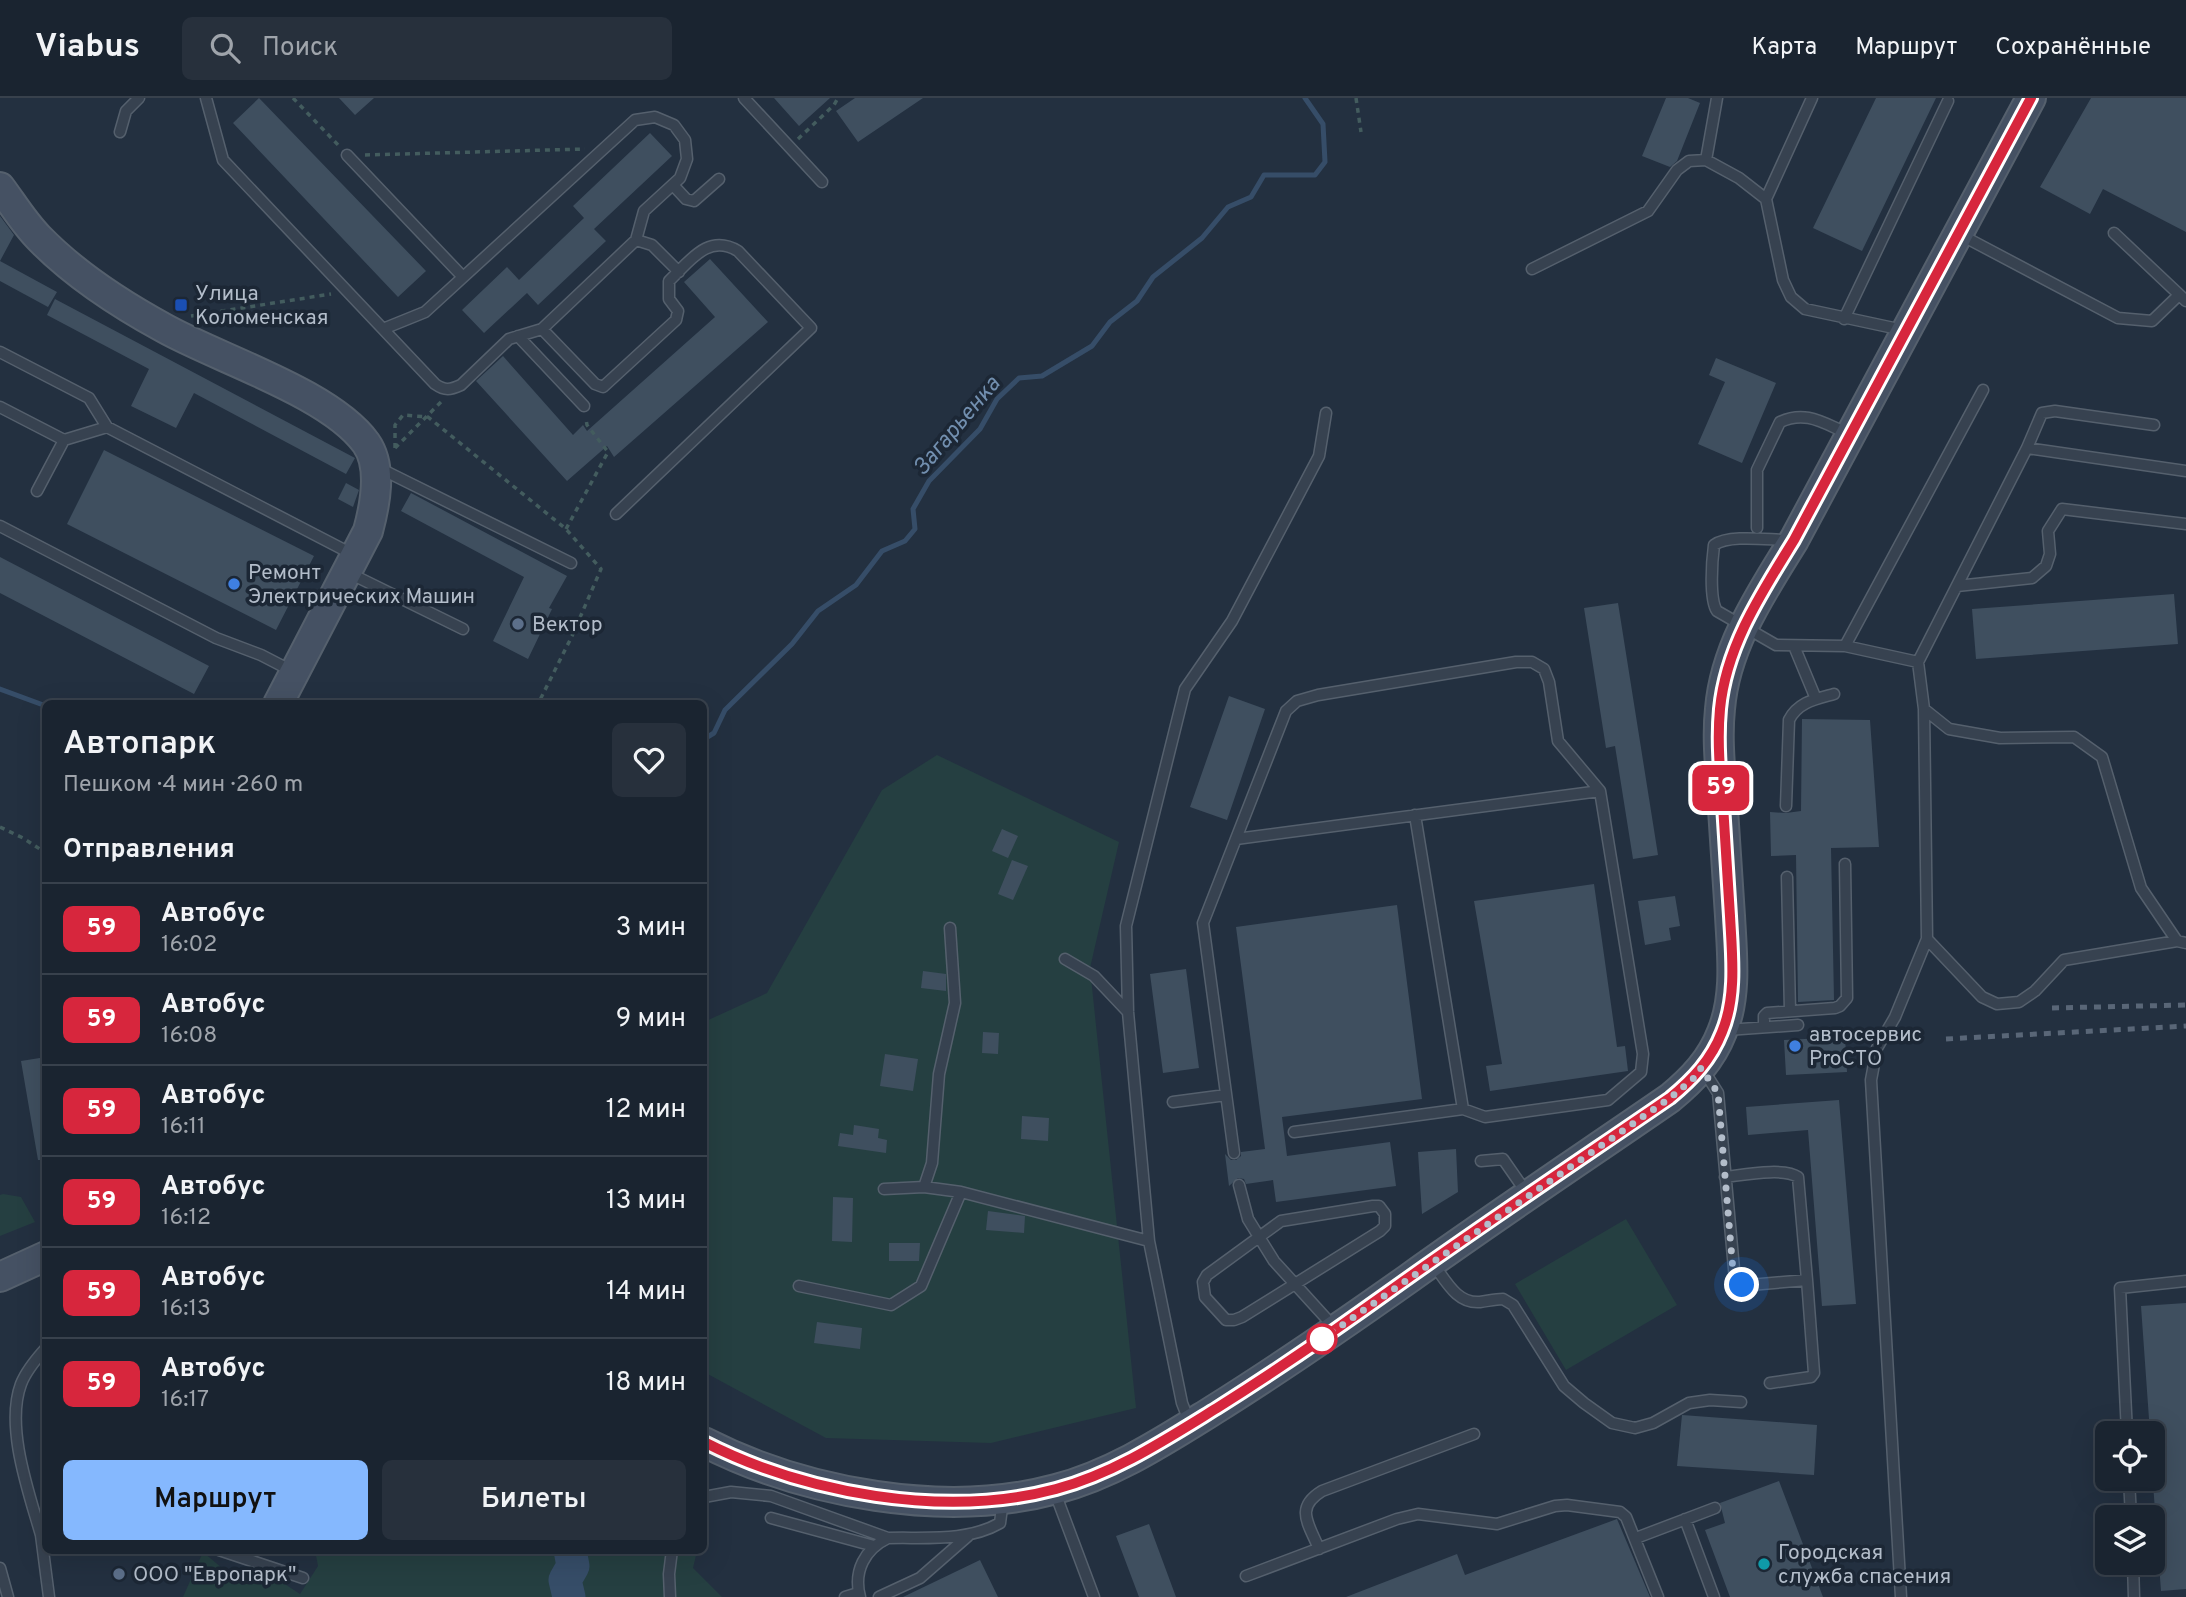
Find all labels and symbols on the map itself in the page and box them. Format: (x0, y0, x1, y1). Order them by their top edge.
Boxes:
place label: Улица Коломенская (195, 281, 328, 332)
marker: Улица Коломенская (173, 297, 189, 313)
water label: Загарьенка (908, 371, 1008, 482)
place label: Ремонт Электрических Машин (248, 560, 475, 611)
marker: Ремонт Электрических Машин (226, 576, 242, 592)
place label: Вектор (532, 612, 603, 639)
marker: Вектор (510, 616, 526, 632)
line badge: 59 (1690, 765, 1752, 811)
place label: автосервис ProСТО (1809, 1022, 1922, 1073)
marker: автосервис ProСТО (1787, 1038, 1803, 1054)
your location (1724, 1267, 1759, 1302)
unlabelled marker (1307, 1324, 1337, 1354)
place label: Городская служба спасения (1778, 1540, 1951, 1591)
marker: Городская служба спасения (1756, 1556, 1772, 1572)
place label: ООО "Европарк" (133, 1562, 296, 1589)
marker: ООО "Европарк" (111, 1566, 127, 1582)

